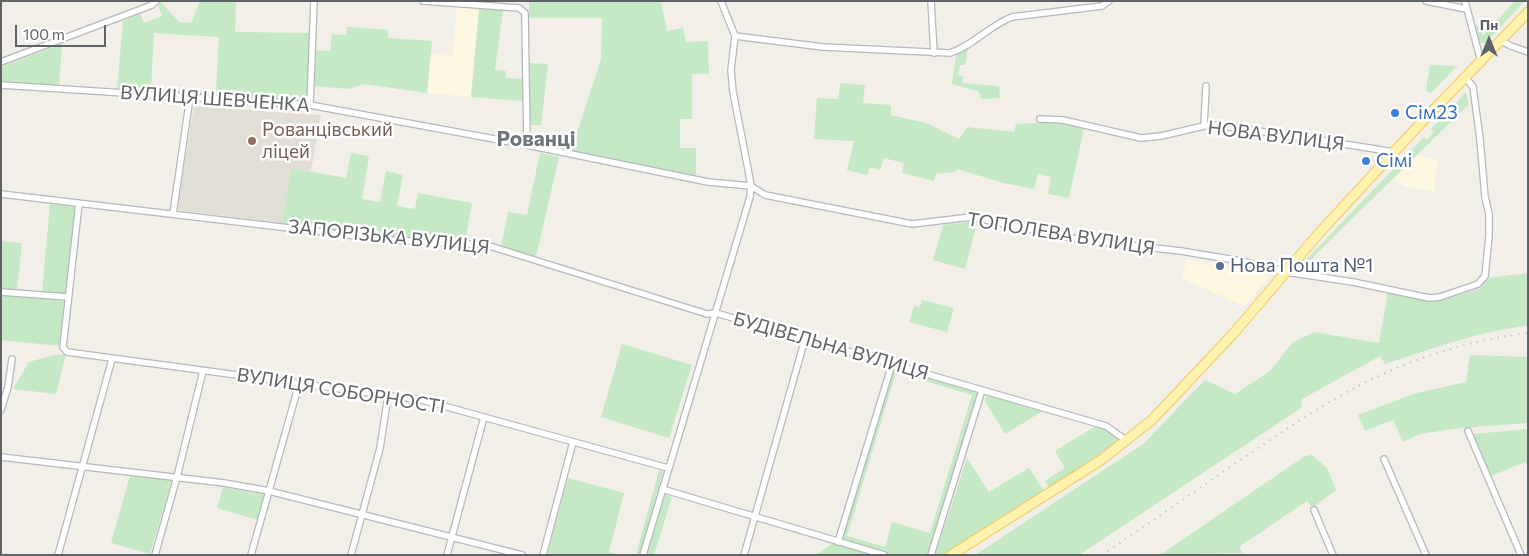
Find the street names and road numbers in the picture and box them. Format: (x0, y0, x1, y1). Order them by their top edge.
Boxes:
street label: ВУЛИЦЯ ШЕВЧЕНКА (119, 81, 311, 117)
street label: НОВА ВУЛИЦЯ (1206, 116, 1346, 156)
street label: ТОПОЛЕВА ВУЛИЦЯ (965, 208, 1157, 260)
street label: ЗАПОРІЗЬКА ВУЛИЦЯ (287, 215, 491, 259)
street label: БУДІВЕЛЬНА ВУЛИЦЯ (731, 307, 931, 385)
street label: ВУЛИЦЯ СОБОРНОСТІ (235, 363, 447, 419)

